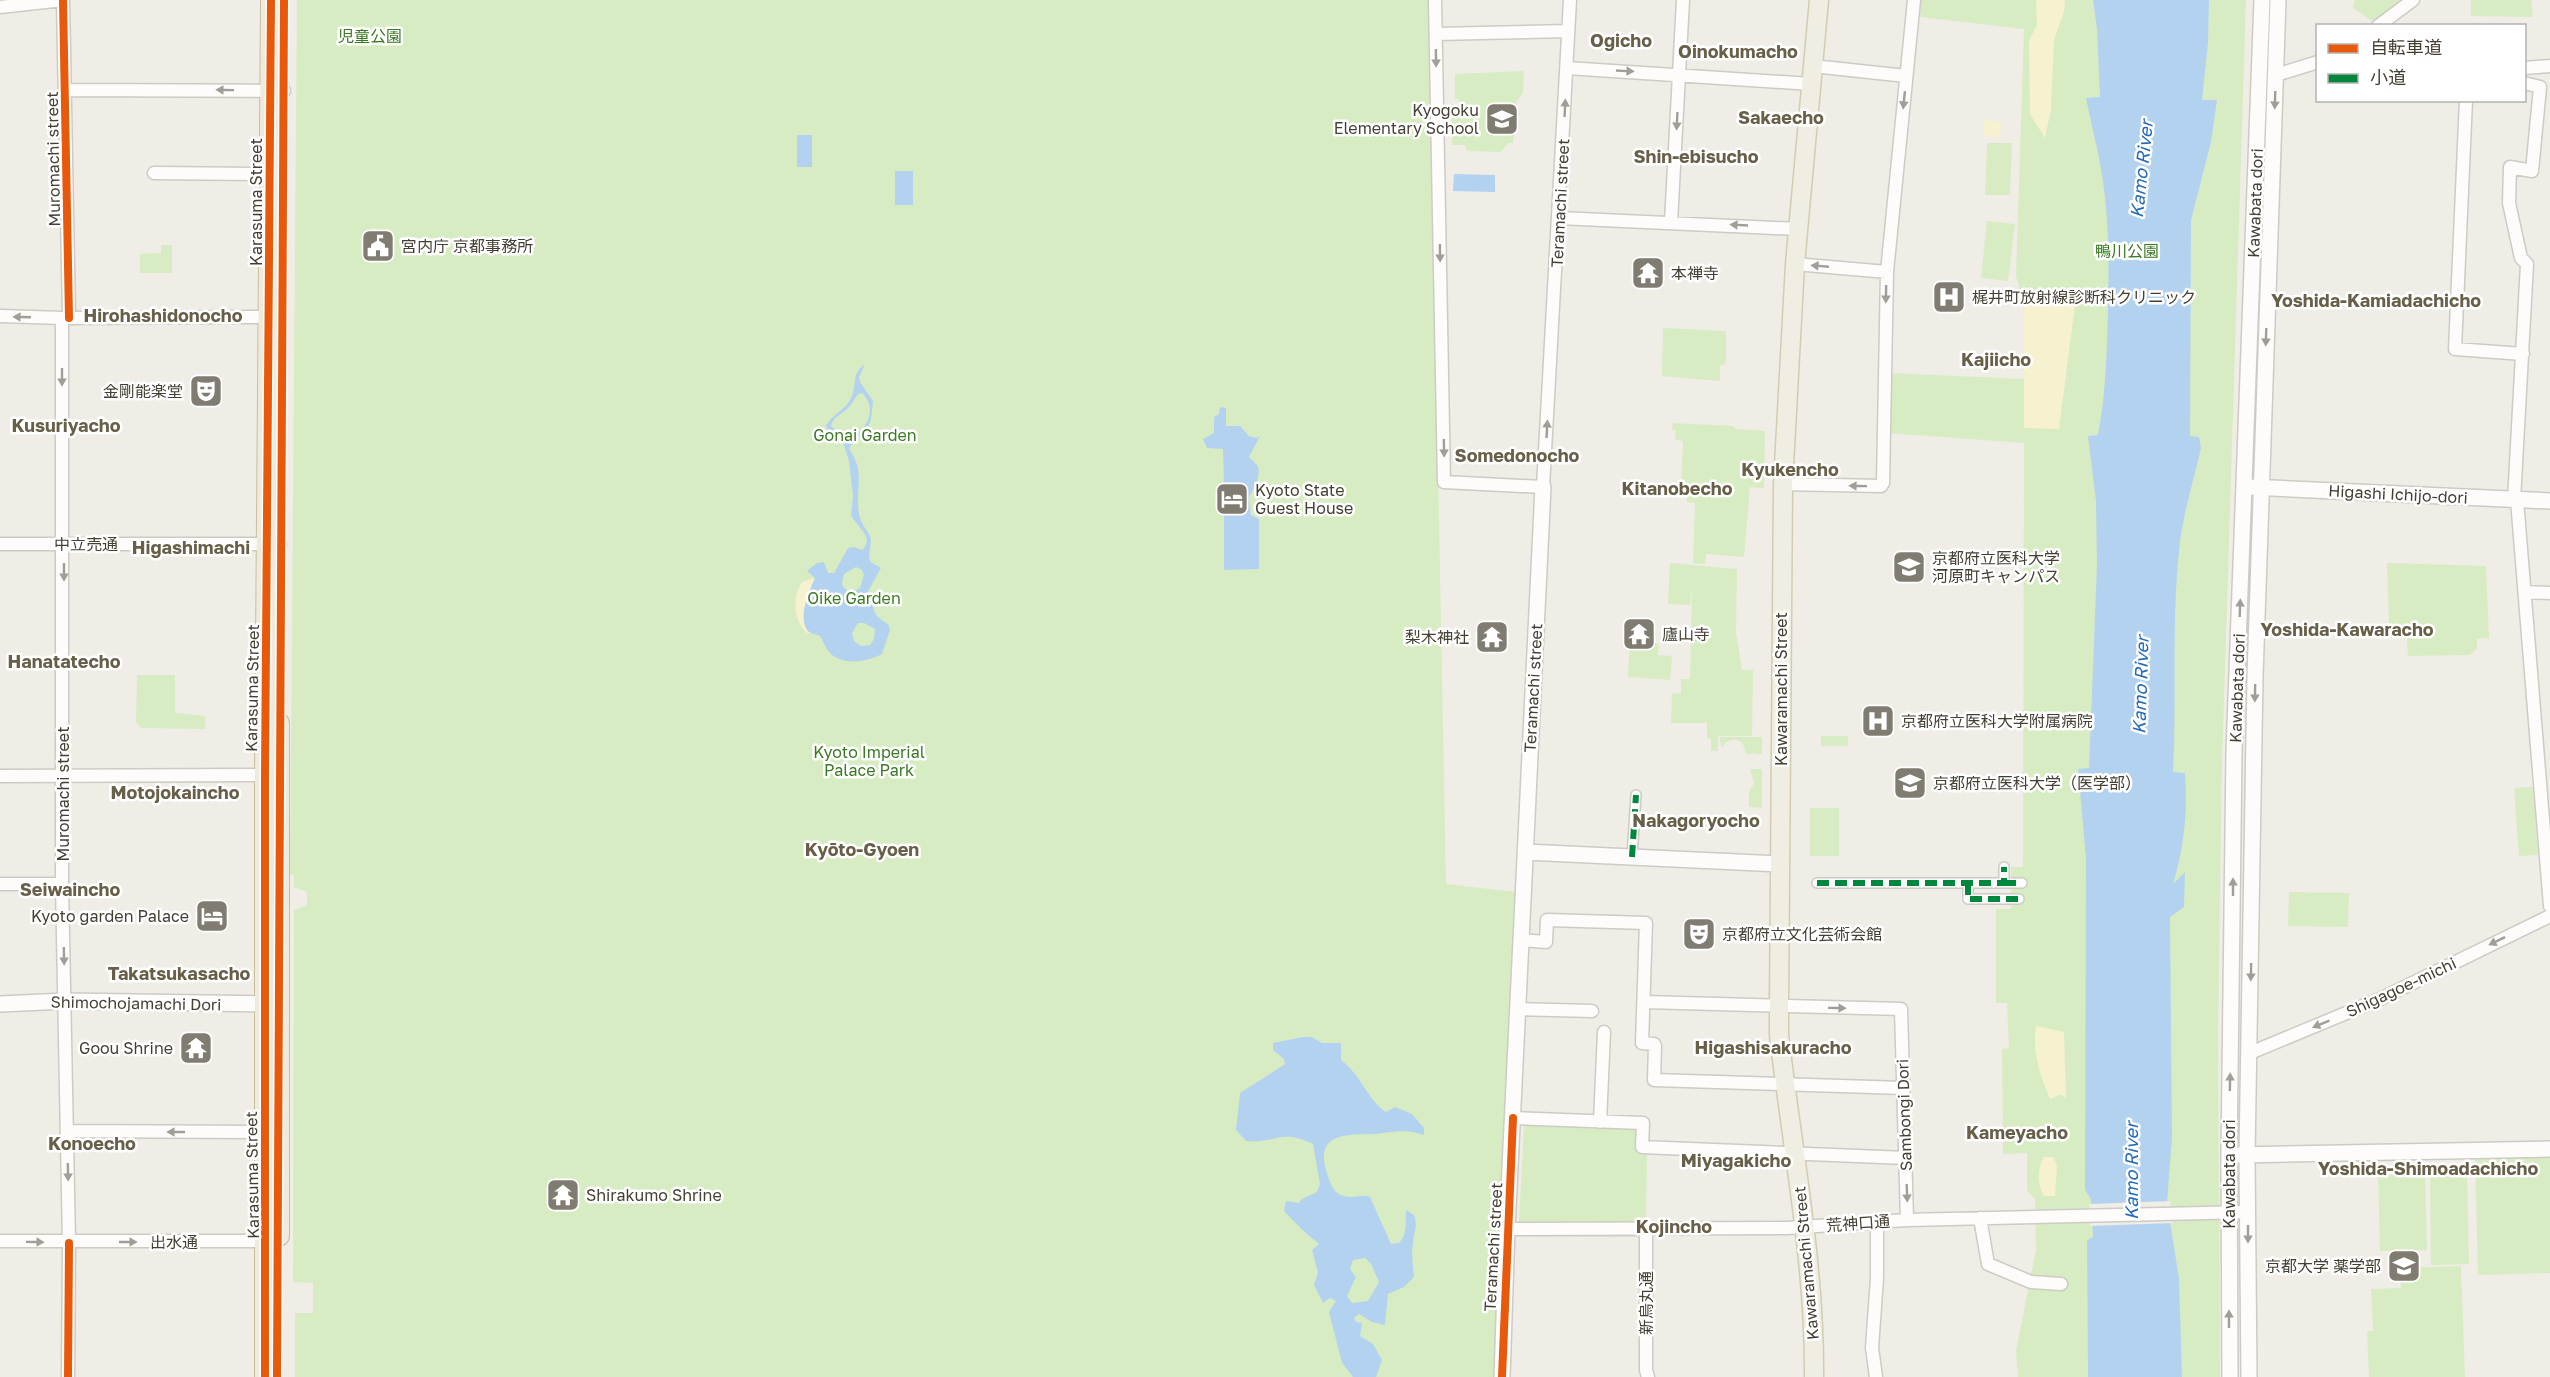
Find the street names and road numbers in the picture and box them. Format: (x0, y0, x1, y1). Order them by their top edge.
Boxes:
street label: Muromachi street (42, 91, 64, 227)
street label: Karasuma Street (246, 138, 266, 266)
street label: Teramachi street (1547, 138, 1573, 268)
street label: Kawabata dori (2243, 148, 2267, 258)
street label: Higashi Ichijo-dori (2328, 480, 2468, 508)
street label: 中立売通 (54, 534, 118, 554)
street label: Kawaramachi Street (1771, 612, 1791, 766)
street label: Teramachi street (1520, 623, 1546, 753)
street label: Karasuma Street (241, 624, 263, 752)
street label: Kawabata dori (2225, 633, 2249, 743)
street label: Muromachi street (53, 726, 73, 862)
street label: Shigagoe-michi (2343, 953, 2459, 1021)
street label: Shimochojamachi Dori (50, 992, 222, 1014)
street label: Sambongi Dori (1892, 1059, 1916, 1171)
street label: Karasuma Street (241, 1111, 263, 1239)
street label: Kawabata dori (2219, 1119, 2239, 1229)
street label: Teramachi street (1480, 1182, 1506, 1312)
street label: Kawaramachi Street (1789, 1185, 1823, 1341)
street label: 荒神口通 (1825, 1211, 1891, 1235)
street label: 出水通 (150, 1232, 198, 1252)
street label: 新烏丸通 (1636, 1271, 1656, 1335)

